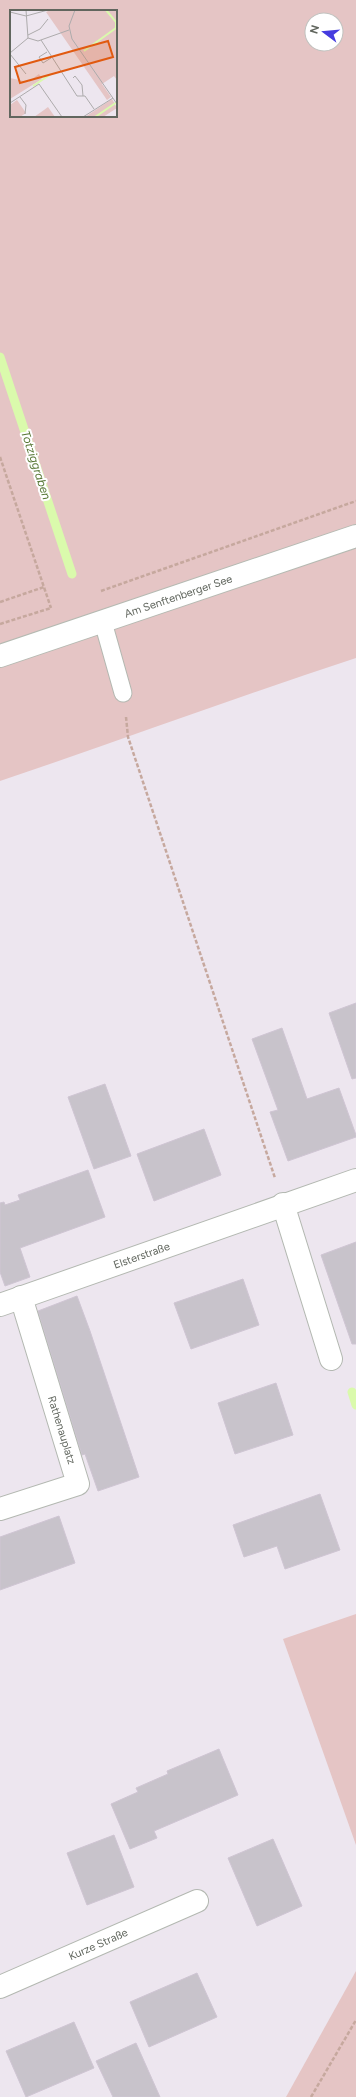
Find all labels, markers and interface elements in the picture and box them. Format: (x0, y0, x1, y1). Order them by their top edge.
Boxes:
inset map (10, 10, 117, 117)
north arrow (304, 12, 344, 52)
text: N (307, 23, 322, 35)
water label: Totziggraben (18, 429, 54, 502)
street label: Am Senftenberger See (123, 572, 234, 621)
street label: Elsterstraße (112, 1240, 172, 1272)
street label: Rathenauplatz (45, 1394, 78, 1466)
street label: Kurze Straße (67, 1926, 130, 1963)

